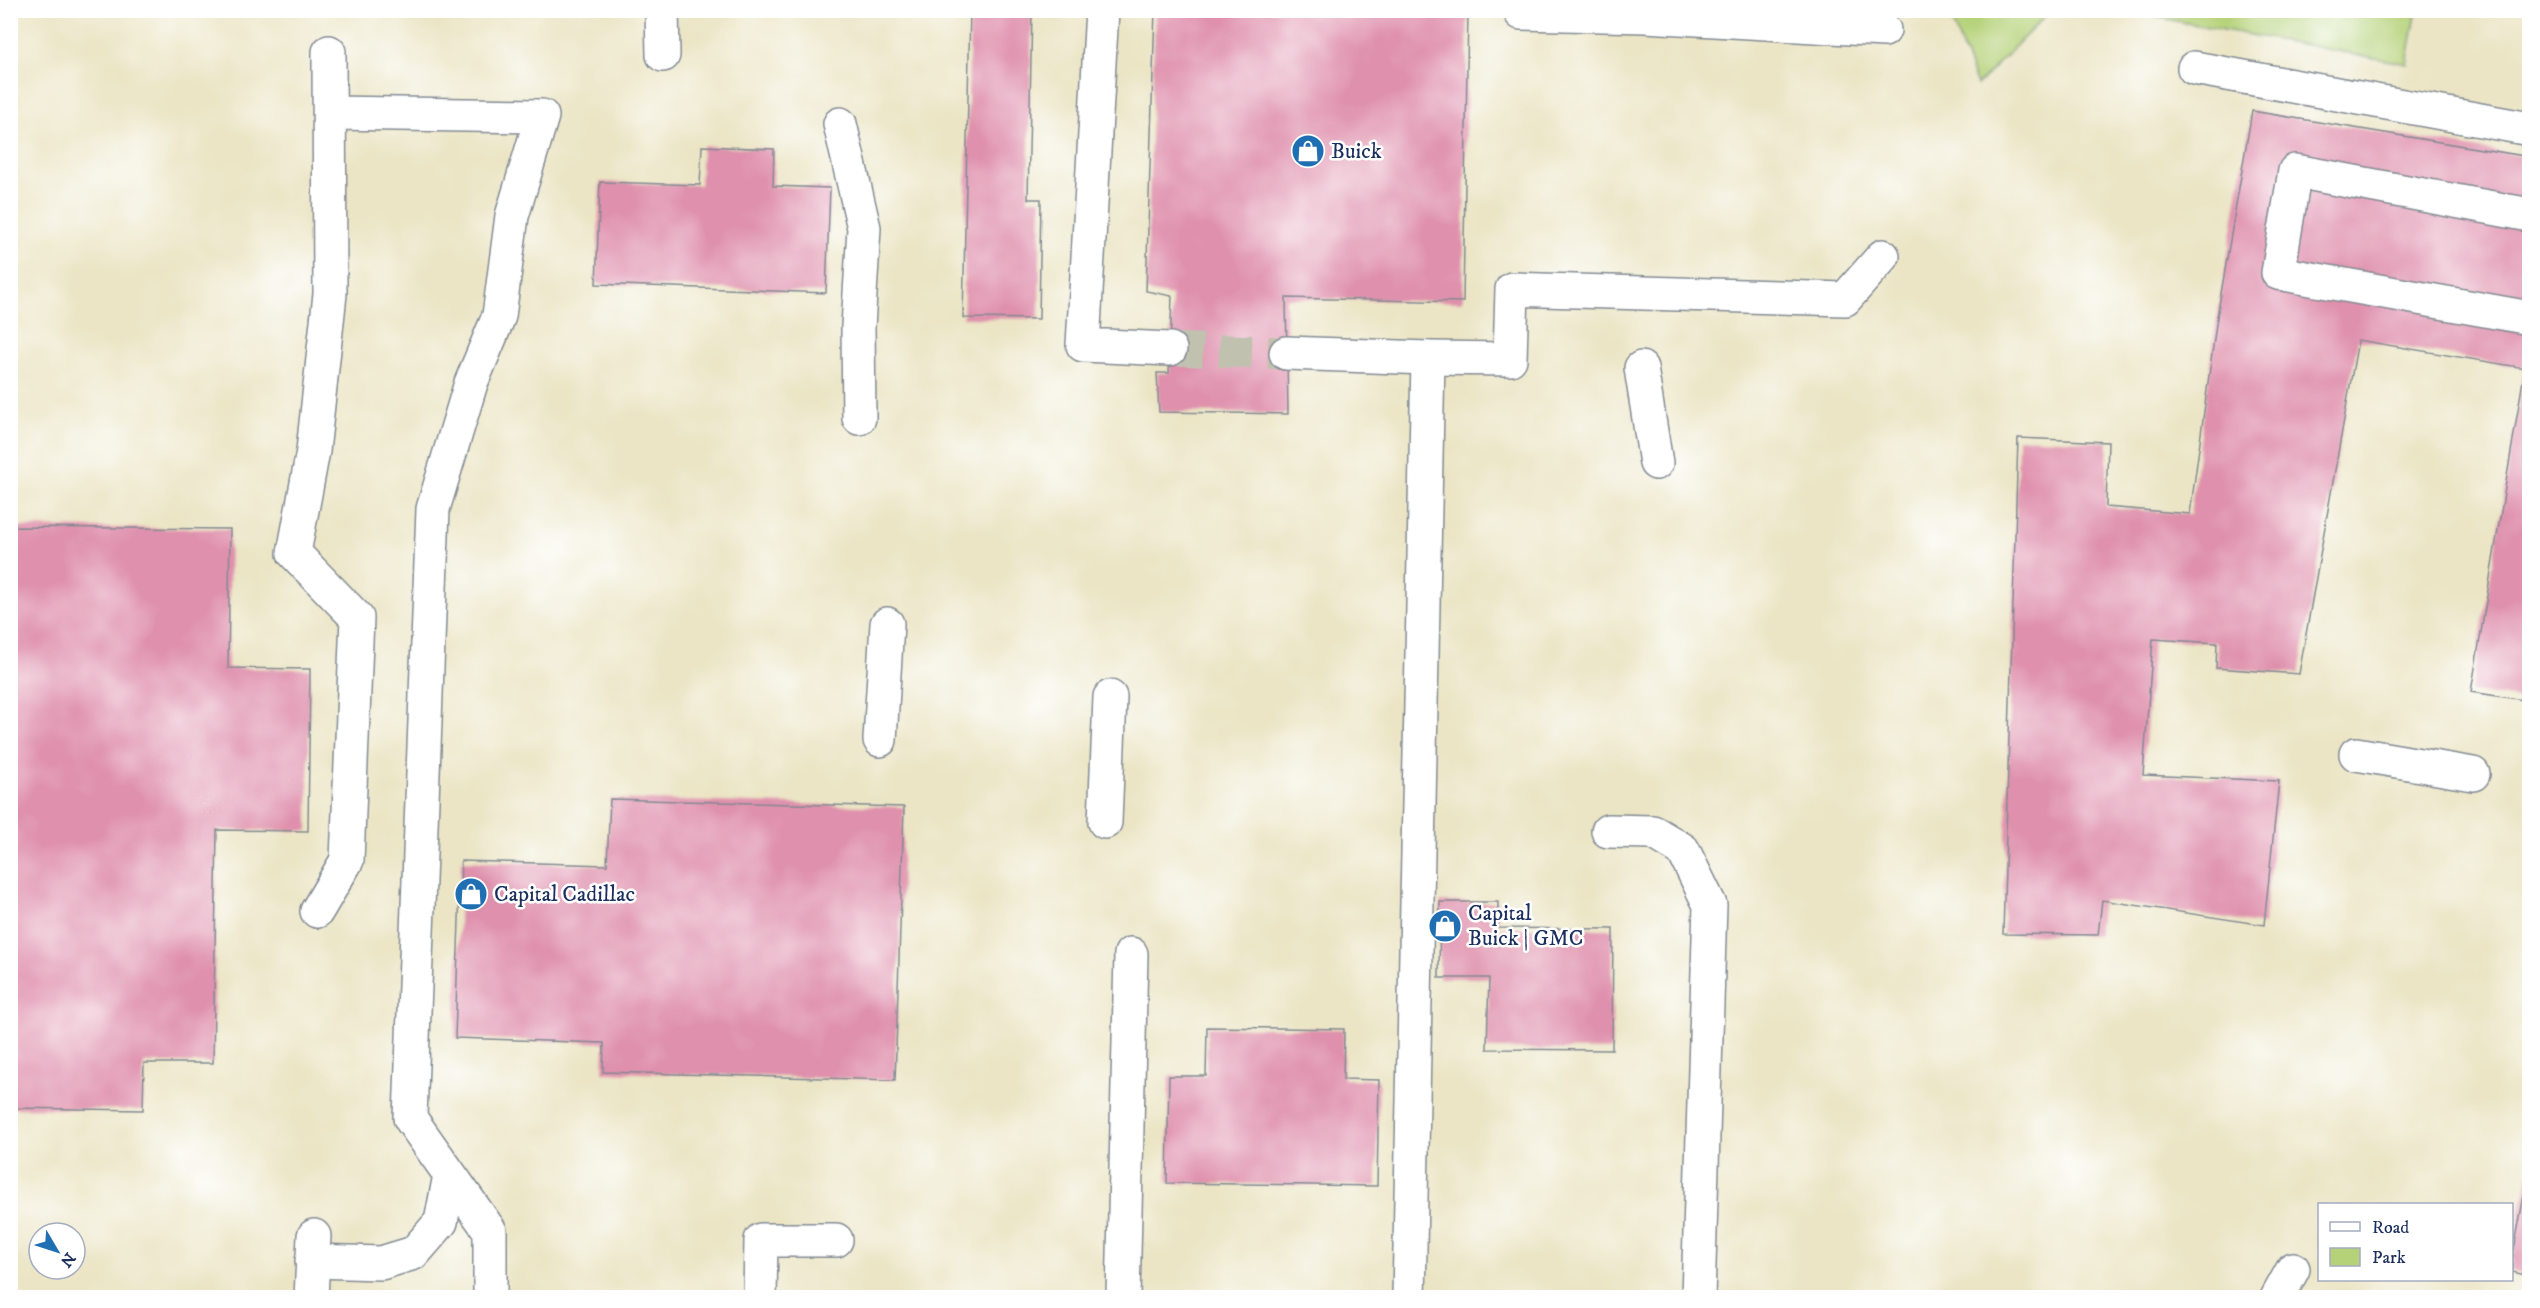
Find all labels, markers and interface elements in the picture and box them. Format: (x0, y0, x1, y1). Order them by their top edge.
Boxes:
shop icon: Buick (1290, 133, 1326, 169)
place label: Buick (1331, 138, 1382, 165)
shop icon: Capital Cadillac (453, 876, 489, 912)
place label: Capital Cadillac (494, 881, 635, 908)
place label: Capital Buick | GMC (1468, 900, 1583, 952)
shop icon: Capital Buick | GMC (1427, 908, 1463, 944)
legend (2318, 1203, 2513, 1281)
text: Road (2372, 1217, 2409, 1239)
north arrow (27, 1221, 87, 1281)
text: Park (2372, 1247, 2406, 1269)
text: N (56, 1248, 80, 1271)

